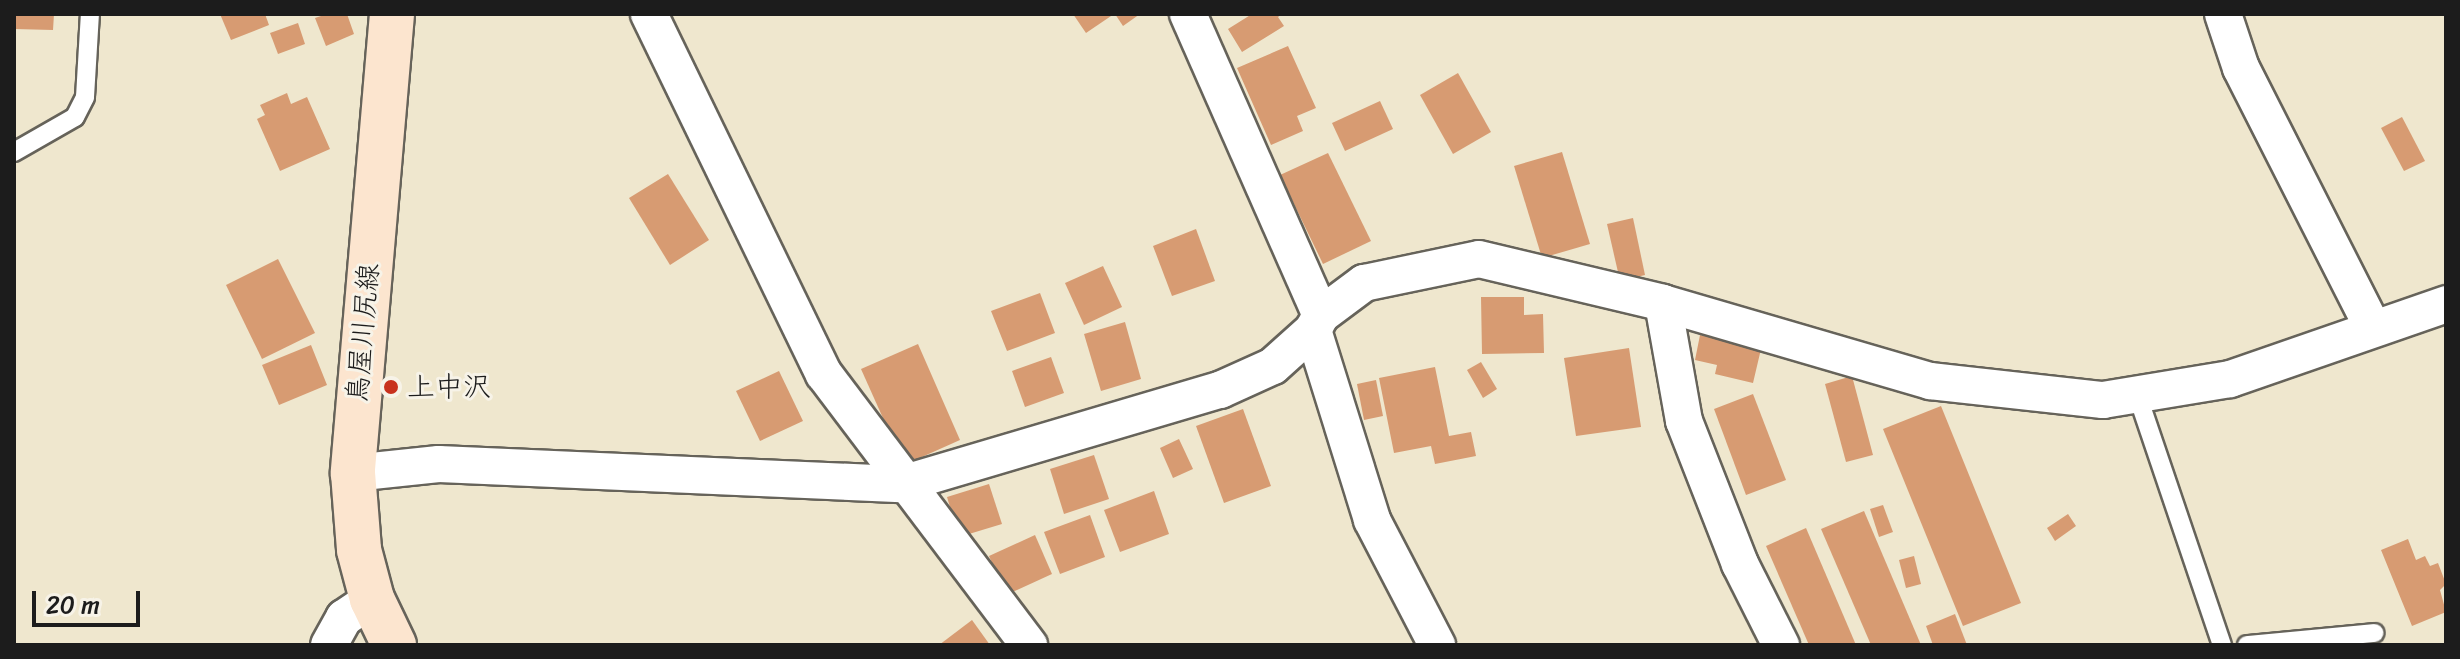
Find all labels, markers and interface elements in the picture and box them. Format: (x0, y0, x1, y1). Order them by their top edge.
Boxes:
street label: 鳥屋川尻線 (340, 262, 386, 404)
place label: 上中沢 (407, 370, 491, 404)
marker: 上中沢 (382, 378, 400, 396)
scale bar (36, 575, 144, 625)
text: 20 m (46, 584, 100, 626)

